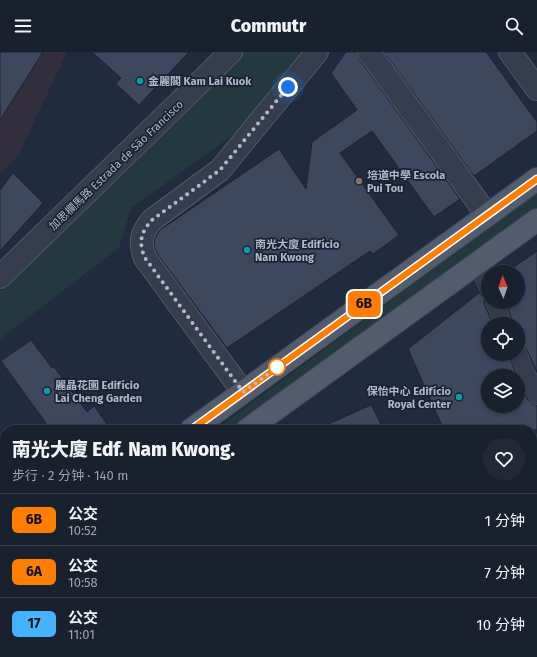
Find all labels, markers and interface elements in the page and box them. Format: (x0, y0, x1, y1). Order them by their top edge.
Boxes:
icon: menu (12, 15, 34, 37)
text: Commutr (231, 15, 306, 37)
icon: search (503, 15, 525, 37)
place label: 金麗閣 Kam Lai Kuok (148, 75, 252, 88)
marker: 金麗閣 Kam Lai Kuok (135, 76, 145, 86)
your location (278, 77, 298, 97)
street label: 加思欄馬路 Estrada de São Francisco (47, 98, 186, 233)
place label: 培道中學 Escola Pui Tou (367, 169, 445, 195)
marker: 培道中學 Escola Pui Tou (354, 176, 364, 186)
place label: 南光大廈 Edifício Nam Kwong (255, 238, 340, 264)
marker: 南光大廈 Edifício Nam Kwong (242, 245, 252, 255)
north arrow (481, 265, 525, 309)
map controls (481, 265, 525, 413)
line badge: 6B (346, 291, 382, 317)
text: 6B (356, 295, 372, 312)
button: locate (481, 317, 525, 361)
unlabelled marker (268, 358, 286, 376)
button: layers (481, 369, 525, 413)
place label: 麗晶花園 Edifício Lai Cheng Garden (55, 379, 142, 405)
place label: 保怡中心 Edifício Royal Center (367, 385, 452, 411)
marker: 麗晶花園 Edifício Lai Cheng Garden (42, 386, 52, 396)
marker: 保怡中心 Edifício Royal Center (454, 392, 464, 402)
text: 南光大廈 Edf. Nam Kwong. (12, 438, 235, 461)
button: heart (483, 438, 525, 480)
text: 步行 · 2 分钟 · 140 m (12, 468, 128, 483)
text: 公交 (68, 505, 98, 523)
text: 6B (26, 511, 42, 528)
text: 1 分钟 (485, 512, 525, 530)
text: 10:52 (68, 523, 97, 538)
text: 公交 (68, 557, 98, 575)
text: 6A (26, 563, 42, 580)
text: 7 分钟 (484, 564, 525, 582)
text: 10:58 (68, 575, 98, 590)
text: 公交 (68, 609, 98, 627)
text: 17 (27, 615, 41, 632)
text: 10 分钟 (476, 616, 525, 634)
text: 11:01 (68, 627, 95, 642)

